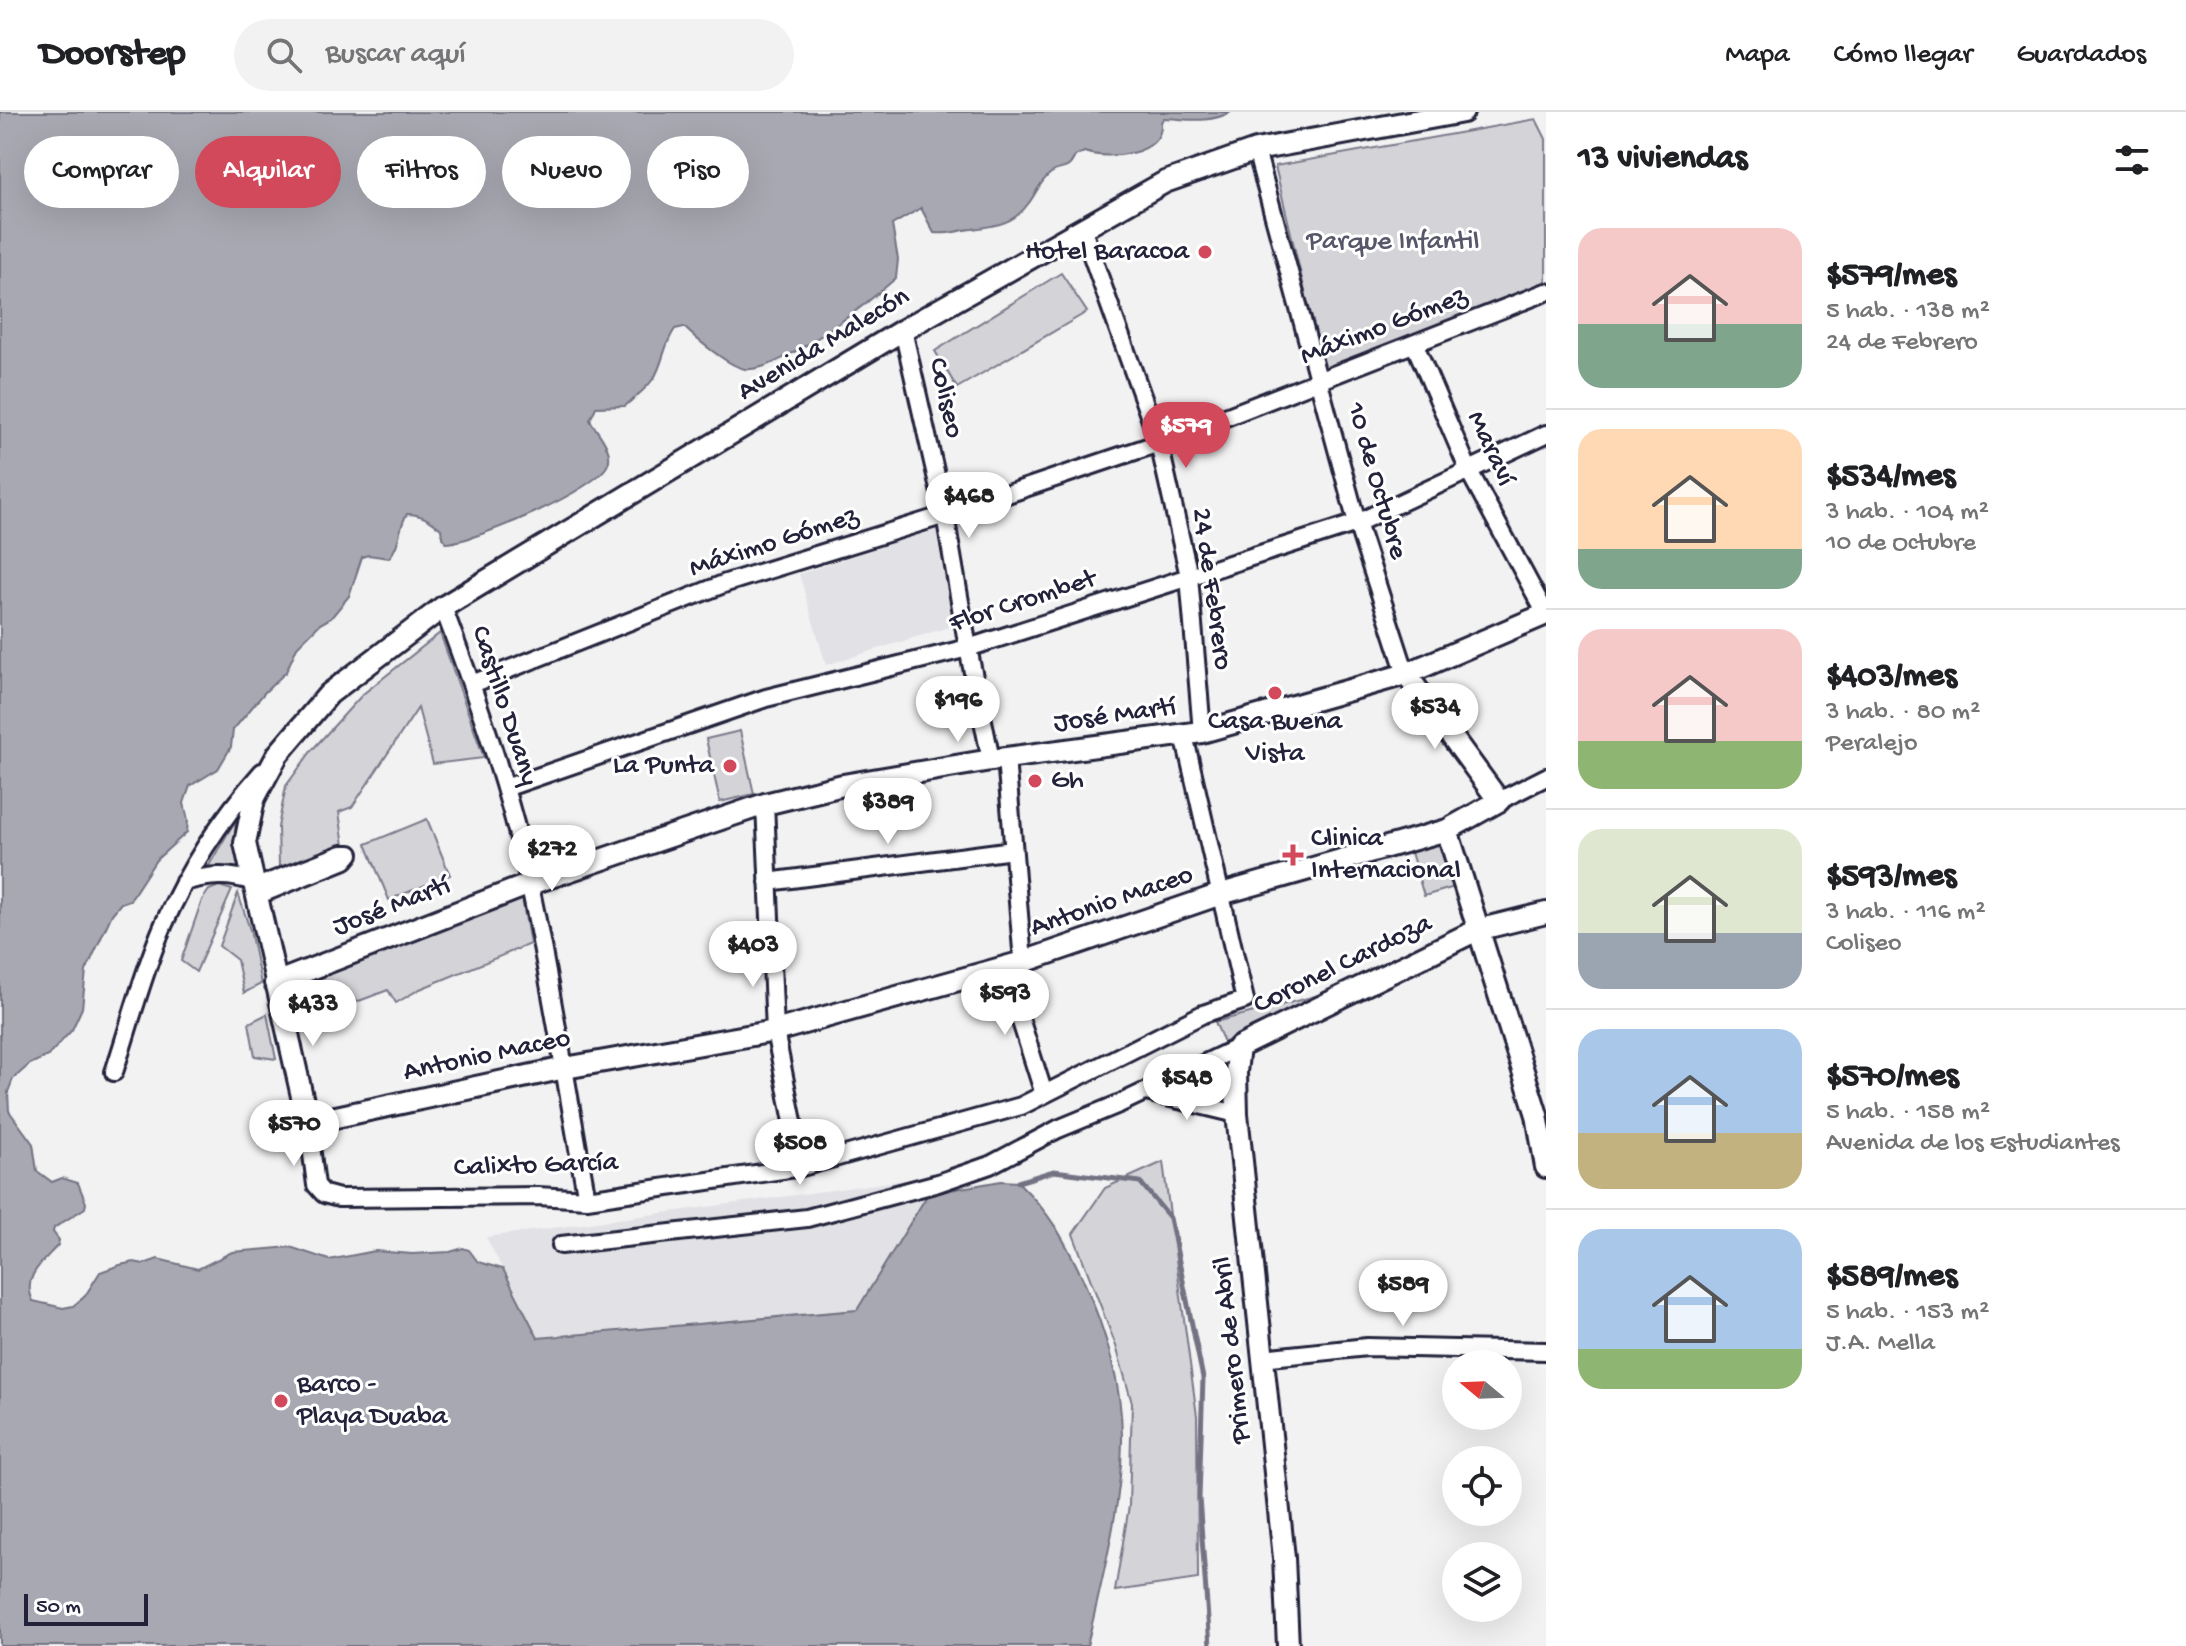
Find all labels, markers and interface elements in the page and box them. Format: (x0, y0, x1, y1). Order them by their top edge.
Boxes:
search box (234, 19, 794, 91)
text: Doorstep (40, 33, 186, 77)
icon: search (262, 33, 306, 77)
text: Buscar aquí (326, 38, 466, 73)
text: Mapa (1725, 39, 1790, 72)
text: Cómo llegar (1834, 39, 1973, 72)
text: Guardados (2017, 39, 2146, 72)
chip: Comprar (24, 136, 179, 208)
chip: Alquilar (195, 136, 341, 208)
chip: Filtros (357, 136, 486, 208)
chip: Nuevo (502, 136, 631, 208)
chip: Piso (647, 136, 749, 208)
icon: filters (2110, 138, 2154, 182)
text: 13 viviendas (1578, 140, 1747, 180)
park label: Parque Infantil (1306, 226, 1480, 259)
place label: Hotel Baracoa (1025, 236, 1190, 269)
marker: Hotel Baracoa (1196, 243, 1214, 261)
text: $579/mes (1826, 257, 1956, 297)
icon: home (1642, 260, 1738, 356)
street label: Avenida Malecón (732, 280, 916, 409)
street label: Máximo Gómez (1296, 280, 1473, 374)
text: 5 hab. · 138 m² (1826, 297, 1990, 328)
text: 24 de Febrero (1826, 328, 1978, 359)
street label: Coliseo (920, 355, 970, 441)
street label: 10 de Octubre (1338, 398, 1414, 564)
pin: $579 (1139, 402, 1233, 470)
street label: Maraví (1458, 406, 1522, 493)
text: $579 (1160, 412, 1212, 443)
text: $534/mes (1826, 458, 1955, 498)
icon: home (1642, 461, 1738, 557)
pin: $468 (922, 472, 1016, 540)
text: $468 (943, 482, 995, 513)
text: 3 hab. · 104 m² (1826, 498, 1989, 529)
street label: Máximo Gómez (685, 500, 864, 586)
street label: 24 de Febrero (1183, 506, 1239, 672)
text: 10 de Octubre (1826, 529, 1976, 560)
street label: Flor Crombet (945, 562, 1103, 641)
street label: Castillo Duany (463, 622, 545, 790)
text: $403/mes (1826, 658, 1957, 698)
icon: home (1642, 661, 1738, 757)
pin: $196 (911, 676, 1005, 744)
pin: $534 (1388, 683, 1482, 751)
marker: Casa Buena Vista (1266, 684, 1284, 702)
text: $196 (934, 686, 982, 717)
street label: José Martí (1052, 691, 1179, 741)
text: $534 (1409, 693, 1461, 724)
text: 3 hab. · 80 m² (1826, 698, 1980, 729)
place label: Casa Buena Vista (1208, 706, 1343, 771)
text: Peralejo (1826, 729, 1918, 760)
place label: La Punta (613, 750, 715, 783)
marker: La Punta (721, 757, 739, 775)
place label: Gh (1051, 765, 1084, 798)
marker: Gh (1026, 772, 1044, 790)
pin: $389 (841, 778, 935, 846)
text: $389 (862, 788, 914, 819)
place label: Clinica Internacional (1311, 823, 1461, 888)
pin: $272 (505, 825, 599, 893)
text: $272 (527, 835, 577, 866)
marker: Clinica Internacional (1282, 844, 1304, 866)
text: $593/mes (1826, 858, 1956, 898)
street label: Antonio Maceo (1026, 859, 1198, 945)
icon: home (1642, 861, 1738, 957)
street label: José Martí (329, 869, 456, 944)
text: 3 hab. · 116 m² (1826, 898, 1986, 929)
street label: Coronel Cardoza (1249, 907, 1439, 1022)
pin: $403 (706, 921, 800, 989)
text: Coliseo (1826, 929, 1901, 960)
text: $403 (727, 931, 779, 962)
pin: $593 (958, 969, 1052, 1037)
text: $593 (979, 979, 1031, 1010)
pin: $433 (266, 980, 360, 1048)
text: $433 (288, 990, 338, 1021)
street label: Antonio Maceo (401, 1022, 573, 1090)
pin: $548 (1140, 1054, 1234, 1122)
text: $570/mes (1826, 1058, 1959, 1098)
icon: home (1642, 1061, 1738, 1157)
text: $548 (1161, 1064, 1213, 1095)
text: 5 hab. · 158 m² (1826, 1098, 1990, 1129)
pin: $570 (247, 1100, 341, 1168)
text: $570 (267, 1110, 321, 1141)
pin: $508 (753, 1119, 847, 1187)
text: $508 (773, 1129, 827, 1160)
text: Avenida de los Estudiantes (1826, 1129, 2120, 1160)
street label: Calixto García (453, 1147, 620, 1185)
street label: Primero de Abril (1207, 1255, 1259, 1446)
text: $589/mes (1826, 1258, 1957, 1298)
pin: $589 (1356, 1260, 1450, 1328)
icon: home (1642, 1261, 1738, 1357)
text: $589 (1377, 1270, 1429, 1301)
text: 5 hab. · 153 m² (1826, 1298, 1989, 1329)
text: J.A. Mella (1826, 1329, 1935, 1360)
north arrow (1442, 1350, 1522, 1430)
map controls (1442, 1350, 1522, 1622)
place label: Barco - Playa Duaba (296, 1369, 449, 1434)
marker: Barco - Playa Duaba (272, 1392, 290, 1410)
button: locate (1442, 1446, 1522, 1526)
button: layers (1442, 1542, 1522, 1622)
scale bar (24, 1590, 148, 1626)
text: 50 m (36, 1595, 81, 1621)

